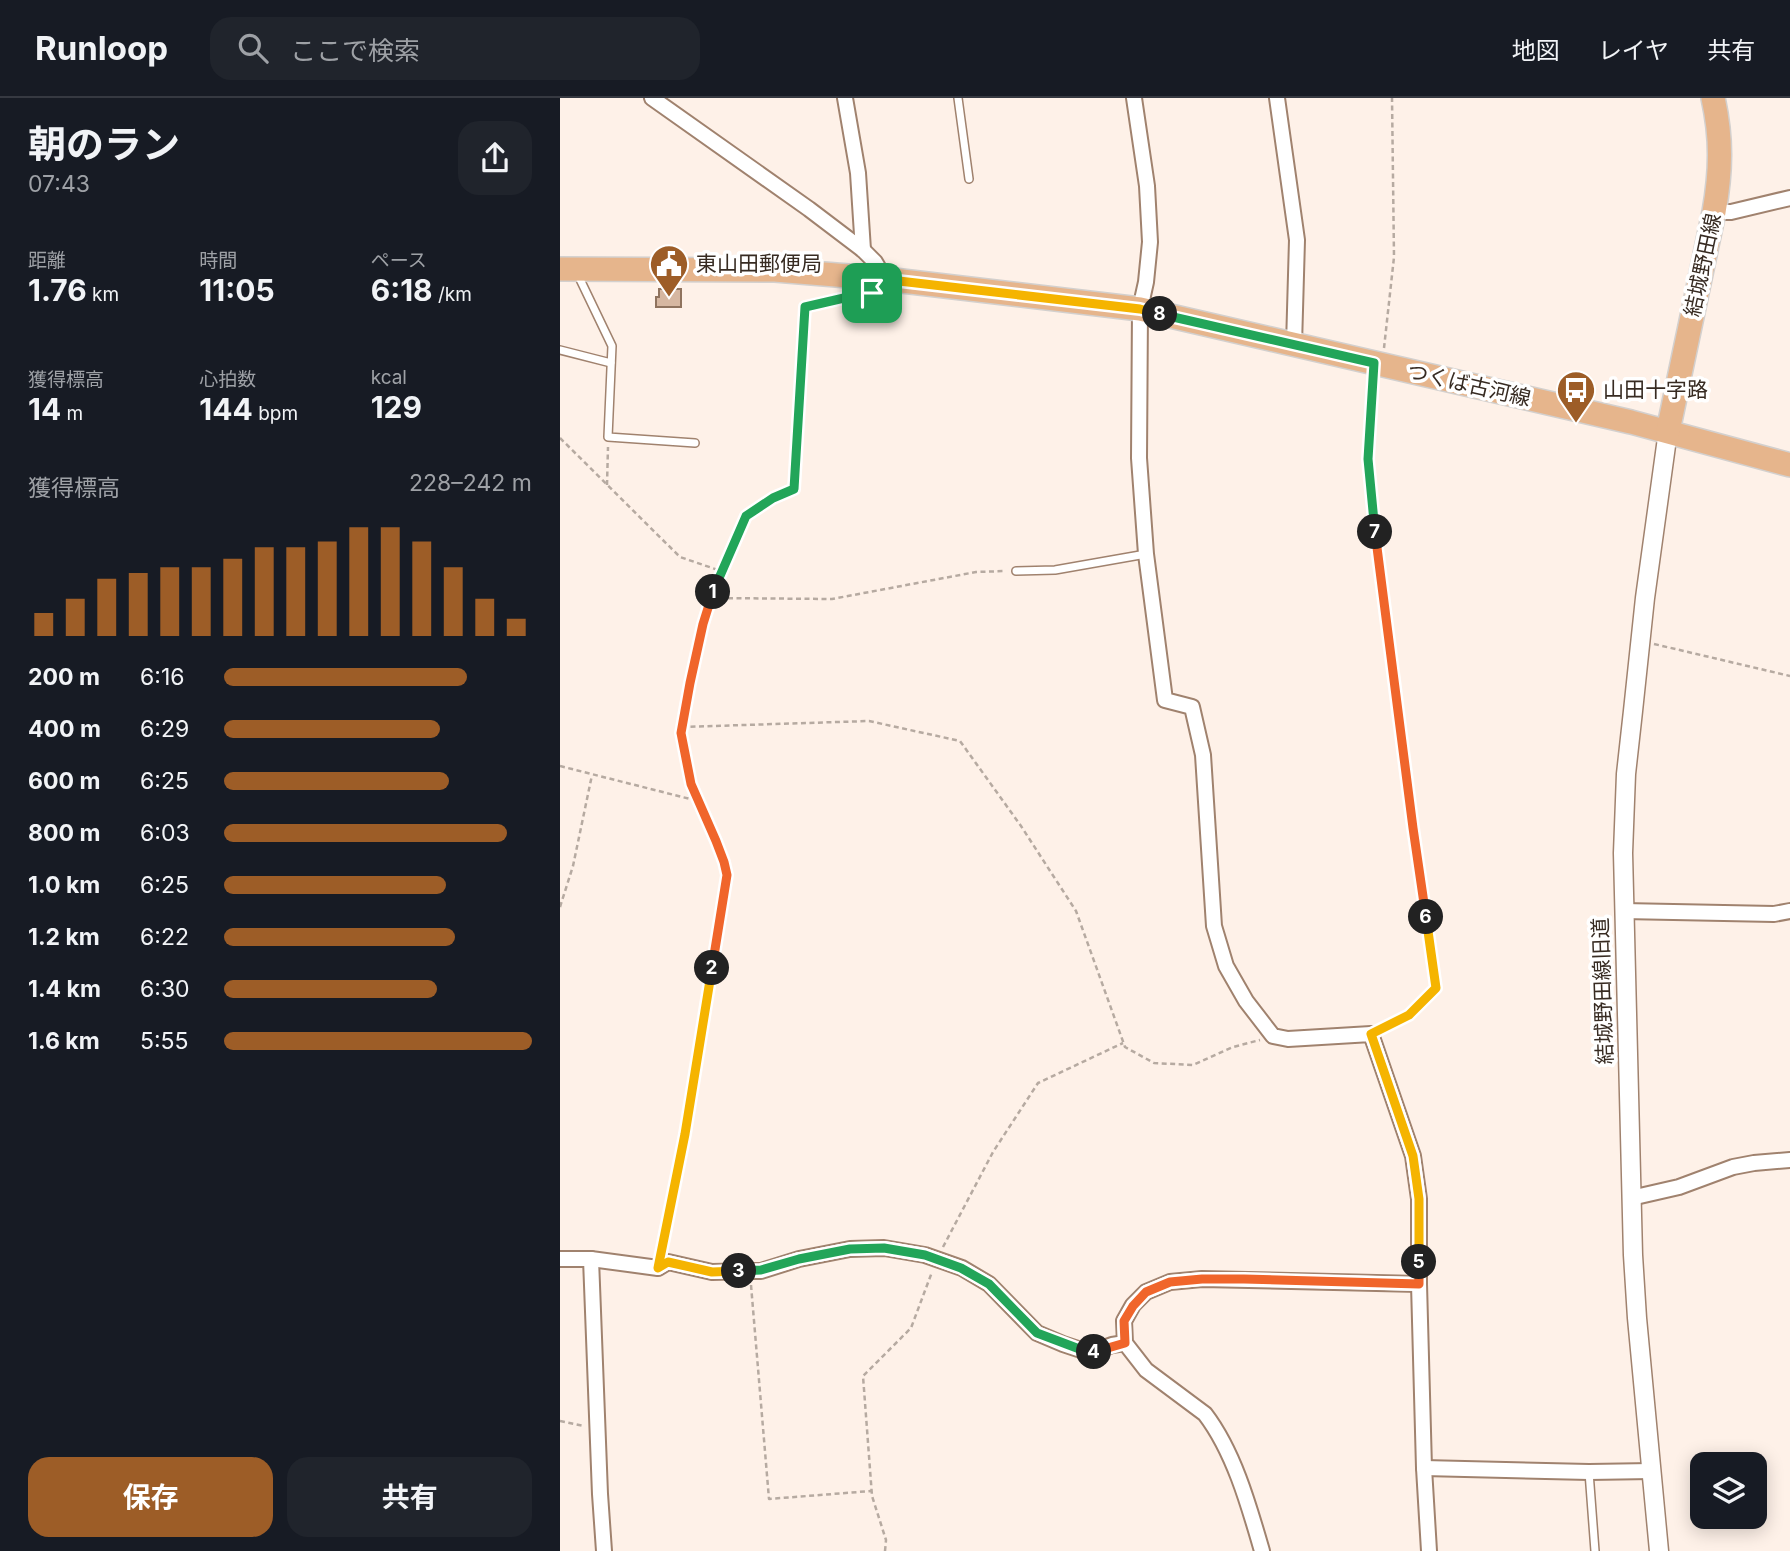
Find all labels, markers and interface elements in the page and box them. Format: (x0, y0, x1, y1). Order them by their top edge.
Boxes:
search box (210, 17, 700, 80)
text: Runloop (35, 28, 168, 68)
icon: search (234, 29, 272, 67)
text: ここで検索 (290, 35, 420, 66)
text: 地図 (1512, 36, 1560, 65)
text: レイヤ (1598, 36, 1669, 65)
text: 共有 (1707, 36, 1755, 65)
text: 朝のラン (28, 121, 180, 167)
button: share (458, 121, 532, 195)
text: 07:43 (28, 170, 90, 198)
street label: 結城野田線 (1679, 211, 1726, 319)
public building icon: 東山田郵便局 (648, 243, 690, 298)
text: 距離 (28, 249, 66, 272)
text: 時間 (199, 249, 237, 272)
text: ペース (371, 249, 427, 272)
place label: 東山田郵便局 (696, 251, 822, 276)
pin (842, 263, 902, 323)
text: 1.76 (28, 272, 87, 308)
text: 11:05 (199, 272, 275, 308)
text: 6:18 (371, 272, 433, 308)
icon: arrive (853, 274, 891, 312)
text: km (87, 283, 119, 306)
text: /km (433, 283, 472, 306)
pin: 8 (1142, 296, 1178, 332)
text: 8 (1153, 302, 1166, 325)
street label: つくば古河線 (1405, 358, 1533, 411)
text: kcal (371, 366, 407, 389)
text: 獲得標高 (28, 368, 104, 391)
text: 心拍数 (199, 368, 256, 391)
bus stop icon: 山田十字路 (1555, 369, 1597, 424)
place label: 山田十字路 (1603, 377, 1708, 402)
text: 129 (371, 389, 422, 425)
text: 14 (28, 391, 61, 427)
text: 144 (199, 391, 253, 427)
text: m (61, 402, 83, 425)
text: bpm (253, 402, 298, 425)
text: 228–242 m (409, 469, 532, 497)
text: 獲得標高 (28, 474, 120, 502)
pin: 7 (1358, 514, 1392, 550)
text: 7 (1369, 520, 1380, 543)
pin: 1 (696, 574, 730, 610)
text: 1 (708, 580, 717, 603)
text: 200 m (28, 663, 100, 691)
text: 6:16 (140, 663, 185, 691)
text: 400 m (28, 715, 101, 743)
text: 6:29 (140, 715, 189, 743)
text: 600 m (28, 767, 100, 795)
text: 6:25 (140, 767, 189, 795)
text: 800 m (28, 819, 100, 847)
text: 6:03 (140, 819, 190, 847)
text: 1.0 km (28, 871, 100, 899)
text: 6:25 (140, 871, 189, 899)
pin: 6 (1408, 900, 1444, 934)
text: 6 (1419, 905, 1432, 928)
street label: 結城野田線旧道 (1587, 917, 1618, 1065)
text: 1.2 km (28, 923, 100, 951)
text: 6:22 (140, 923, 189, 951)
pin: 2 (694, 950, 730, 986)
text: 2 (706, 956, 717, 979)
text: 1.4 km (28, 975, 101, 1003)
text: 6:30 (140, 975, 190, 1003)
text: 1.6 km (28, 1027, 100, 1055)
text: 5:55 (140, 1027, 189, 1055)
pin: 5 (1402, 1244, 1436, 1280)
text: 5 (1412, 1250, 1425, 1273)
pin: 3 (722, 1254, 756, 1288)
text: 3 (732, 1259, 745, 1282)
pin: 4 (1076, 1334, 1112, 1370)
text: 4 (1087, 1340, 1100, 1363)
map controls (1690, 1452, 1767, 1529)
button: layers (1690, 1452, 1767, 1529)
button: 保存 (28, 1457, 273, 1537)
button: 共有 (287, 1457, 532, 1537)

